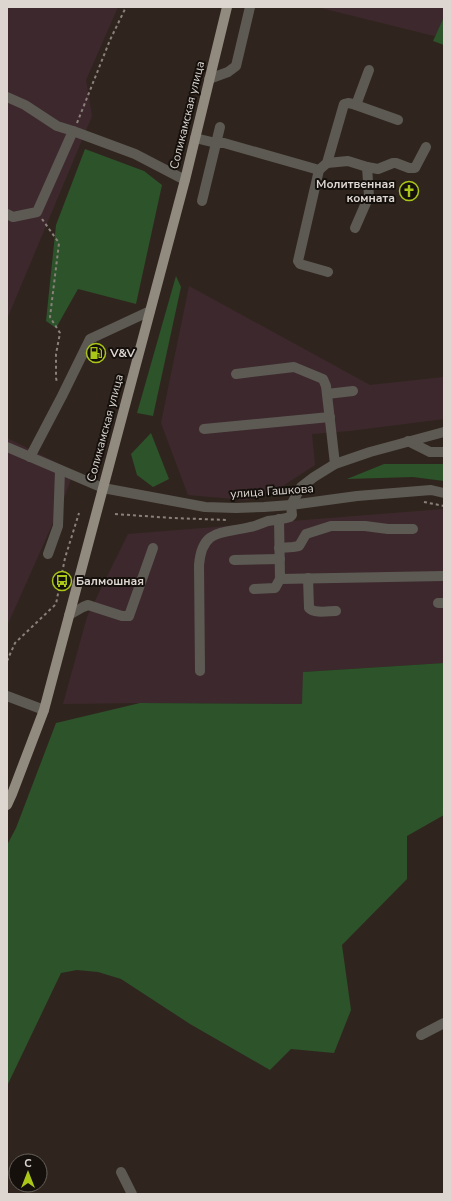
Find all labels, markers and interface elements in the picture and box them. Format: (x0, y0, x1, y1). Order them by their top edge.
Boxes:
street label: Соликамская улица (166, 59, 208, 171)
place label: Молитвенная комната (316, 176, 395, 206)
church icon: Молитвенная комната (398, 180, 420, 202)
fuel station icon: V&V (85, 342, 107, 364)
place label: V&V (109, 345, 135, 361)
street label: Соликамская улица (83, 372, 127, 484)
street label: улица Гашкова (230, 480, 314, 502)
bus stop icon: Балмошная (51, 570, 73, 592)
place label: Балмошная (76, 573, 144, 589)
north arrow (8, 1153, 48, 1193)
text: С (24, 1156, 32, 1171)

